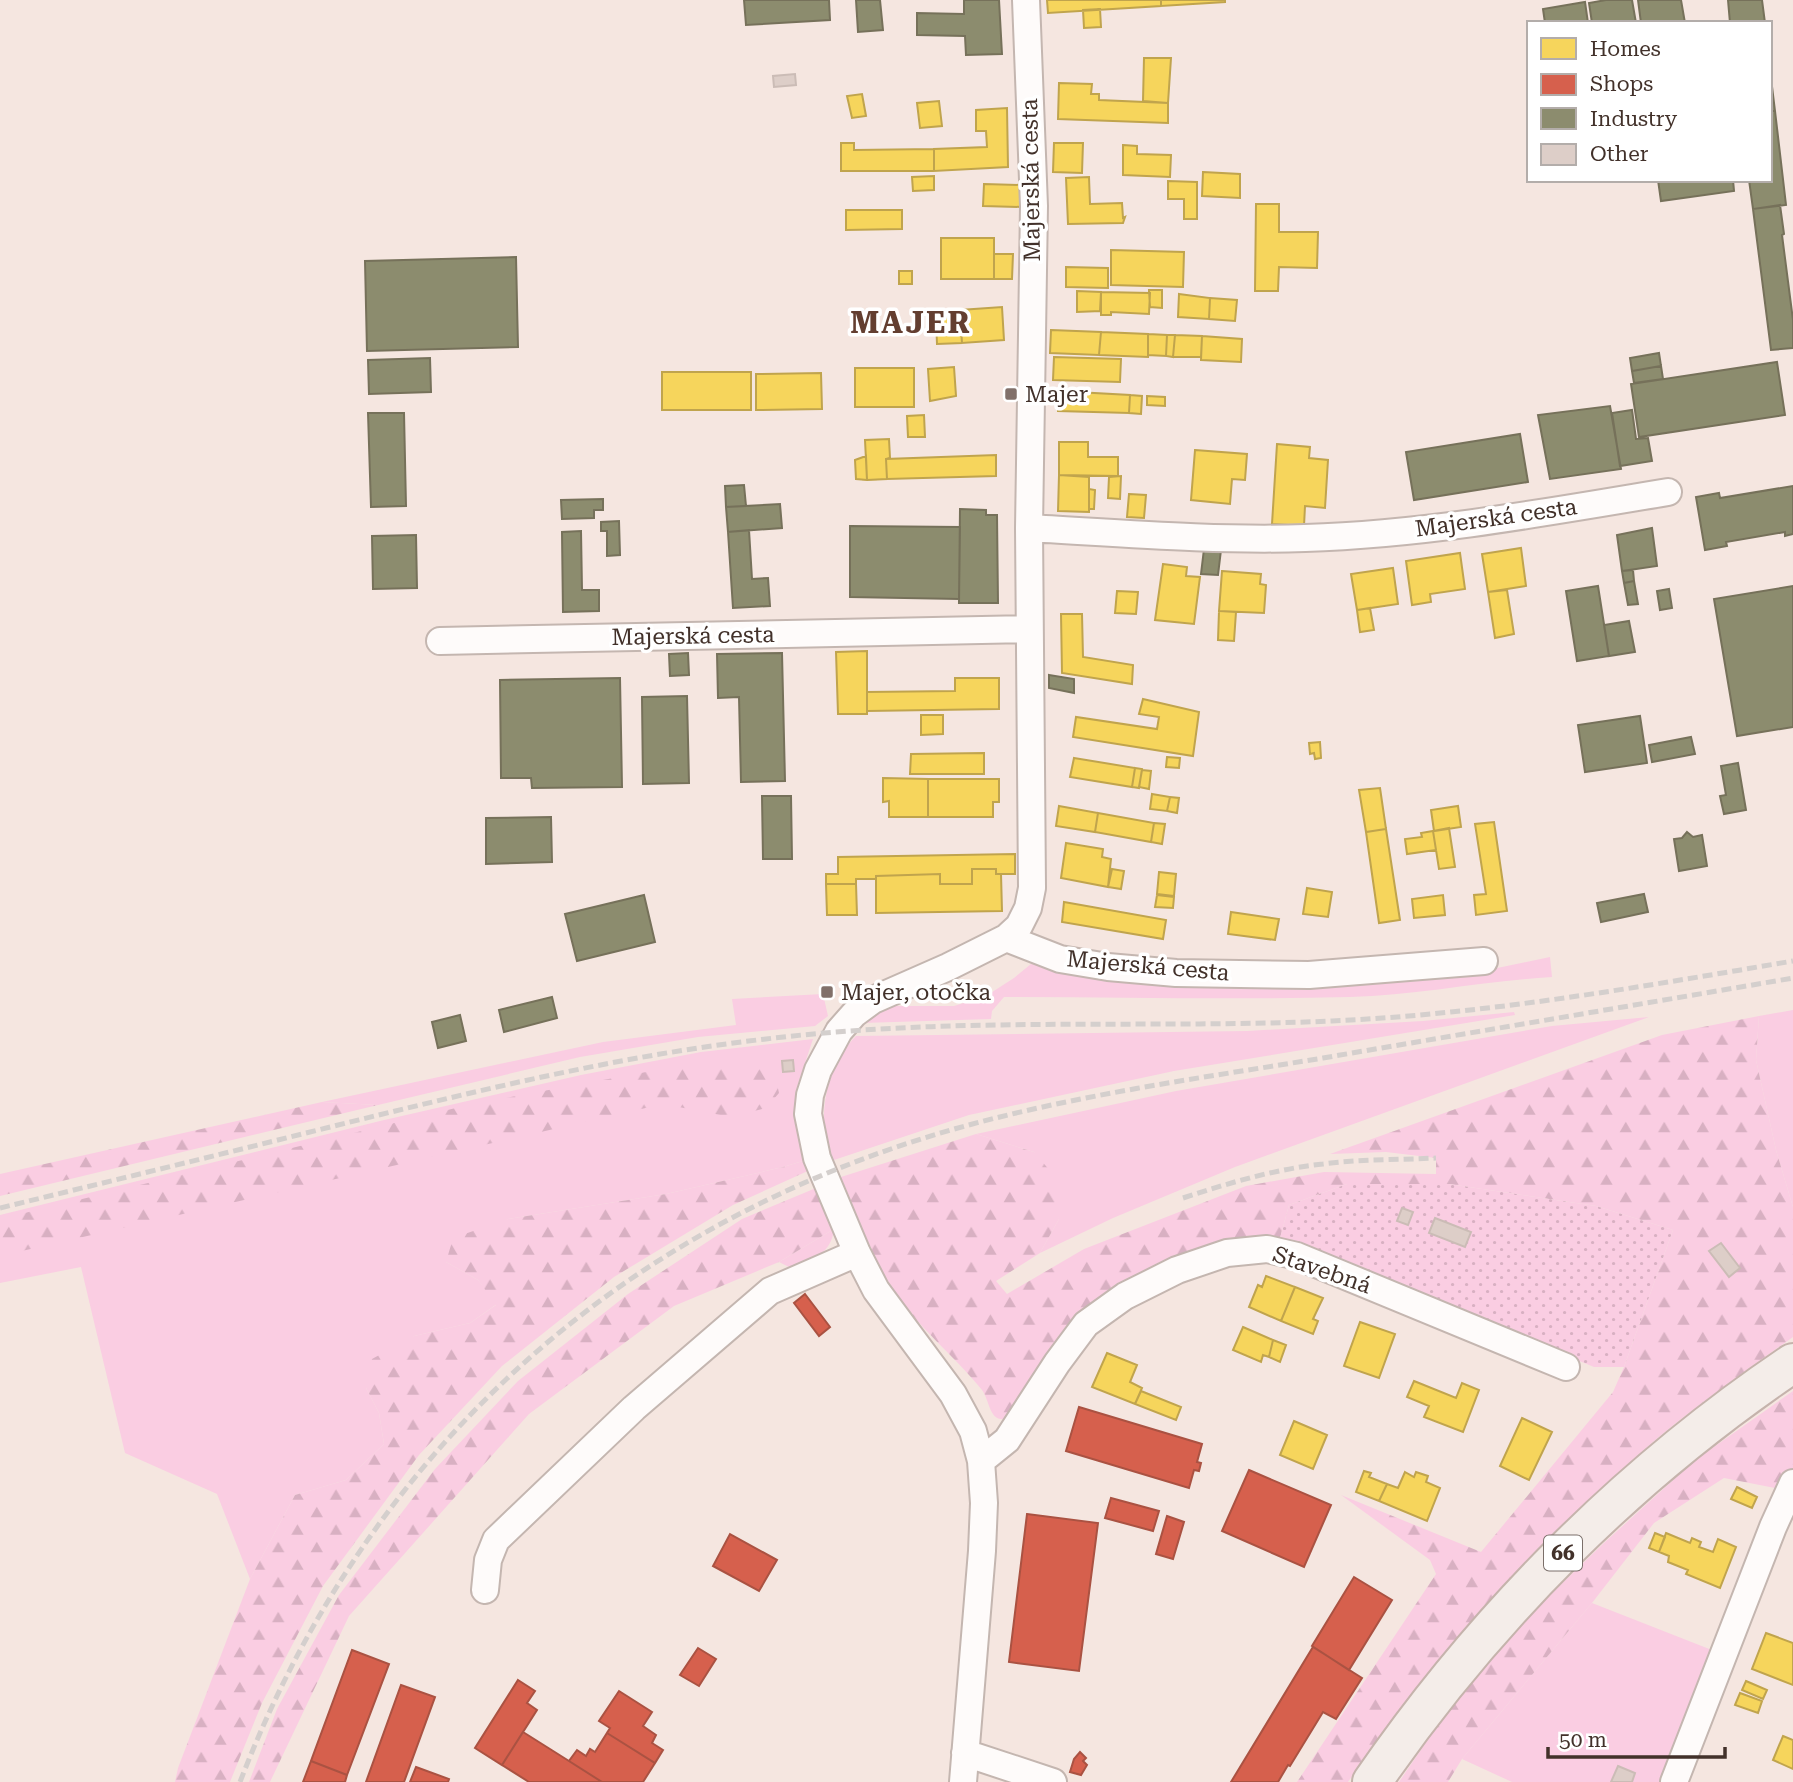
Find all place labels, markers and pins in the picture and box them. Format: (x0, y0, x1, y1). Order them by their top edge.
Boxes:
place label: Majer (1025, 381, 1088, 408)
marker: Majer (1003, 386, 1019, 402)
place label: Majer, otočka (841, 979, 992, 1006)
marker: Majer, otočka (819, 984, 835, 1000)

